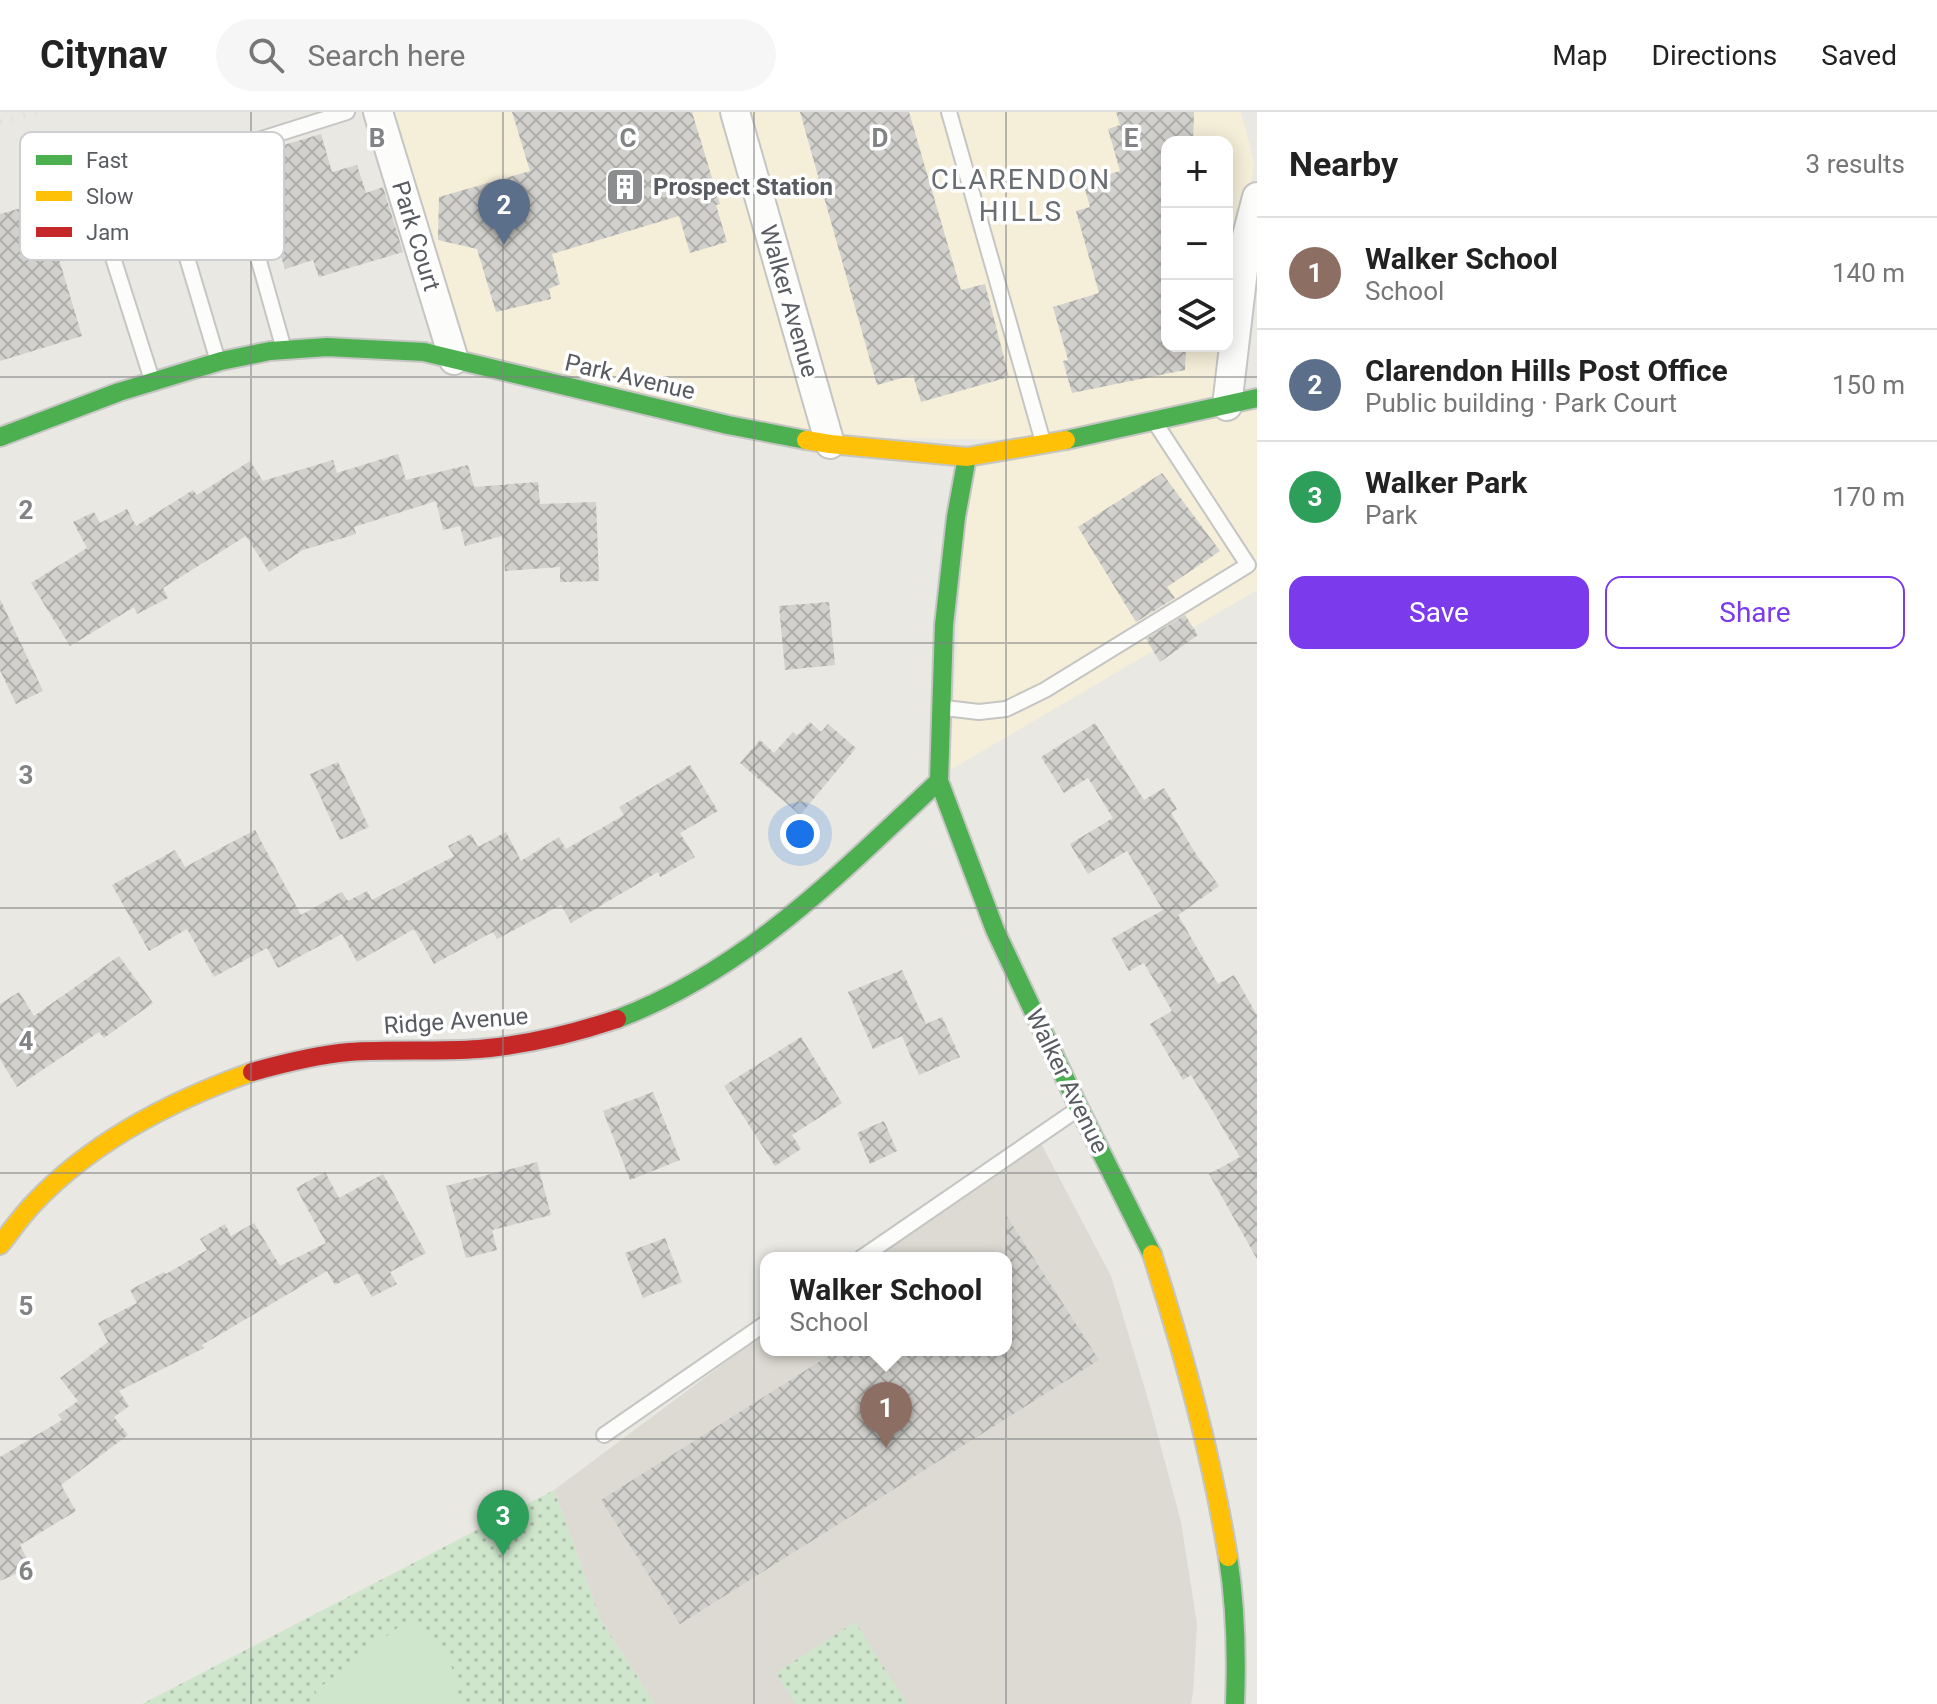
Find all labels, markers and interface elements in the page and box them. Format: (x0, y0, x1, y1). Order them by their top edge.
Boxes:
search box (216, 19, 776, 91)
text: Citynav (40, 33, 168, 77)
icon: search (244, 33, 288, 77)
text: Search here (308, 38, 465, 73)
text: Map (1552, 39, 1608, 72)
text: Directions (1652, 39, 1777, 72)
text: Saved (1821, 39, 1897, 72)
text: B (369, 123, 385, 153)
text: C (619, 123, 637, 153)
text: D (872, 123, 888, 153)
text: E (1124, 123, 1139, 153)
legend (20, 132, 284, 260)
map controls (1161, 136, 1233, 352)
button: + (1161, 136, 1233, 208)
text: Nearby (1289, 144, 1398, 184)
text: Fast (86, 148, 128, 173)
text: 3 results (1806, 149, 1905, 179)
district label: CLARENDON HILLS (931, 163, 1111, 228)
building icon: Prospect Station (604, 166, 646, 208)
place label: Prospect Station (653, 173, 833, 201)
street label: Park Court (386, 178, 446, 294)
pin: 2 (478, 179, 530, 245)
text: Slow (86, 184, 134, 209)
button: − (1161, 208, 1233, 280)
text: Jam (86, 220, 129, 245)
street label: Walker Avenue (754, 222, 824, 380)
text: Walker School (1365, 241, 1558, 276)
text: 1 (1308, 258, 1322, 288)
text: 140 m (1832, 258, 1905, 288)
text: School (1365, 276, 1444, 306)
button: layers (1161, 280, 1233, 352)
street label: Park Avenue (562, 348, 698, 406)
text: Clarendon Hills Post Office (1365, 353, 1728, 388)
text: 2 (1308, 370, 1322, 400)
text: 150 m (1832, 370, 1905, 400)
text: Public building · Park Court (1365, 388, 1677, 418)
text: Walker Park (1365, 465, 1527, 500)
text: 3 (1308, 482, 1322, 512)
text: 170 m (1832, 482, 1905, 512)
text: 2 (19, 495, 33, 525)
text: Park (1365, 500, 1417, 530)
button: Save (1289, 576, 1589, 649)
button: Share (1605, 576, 1905, 649)
text: 3 (19, 760, 33, 790)
your location (780, 814, 820, 854)
street label: Ridge Avenue (383, 1002, 529, 1040)
street label: Walker Avenue (1020, 1004, 1114, 1158)
text: 4 (19, 1026, 34, 1056)
popup (760, 1252, 1012, 1356)
text: Walker School (790, 1272, 982, 1307)
text: 5 (19, 1291, 33, 1321)
text: School (790, 1307, 869, 1337)
pin: 1 (860, 1382, 912, 1448)
pin: 3 (477, 1490, 529, 1556)
text: 6 (19, 1556, 34, 1586)

